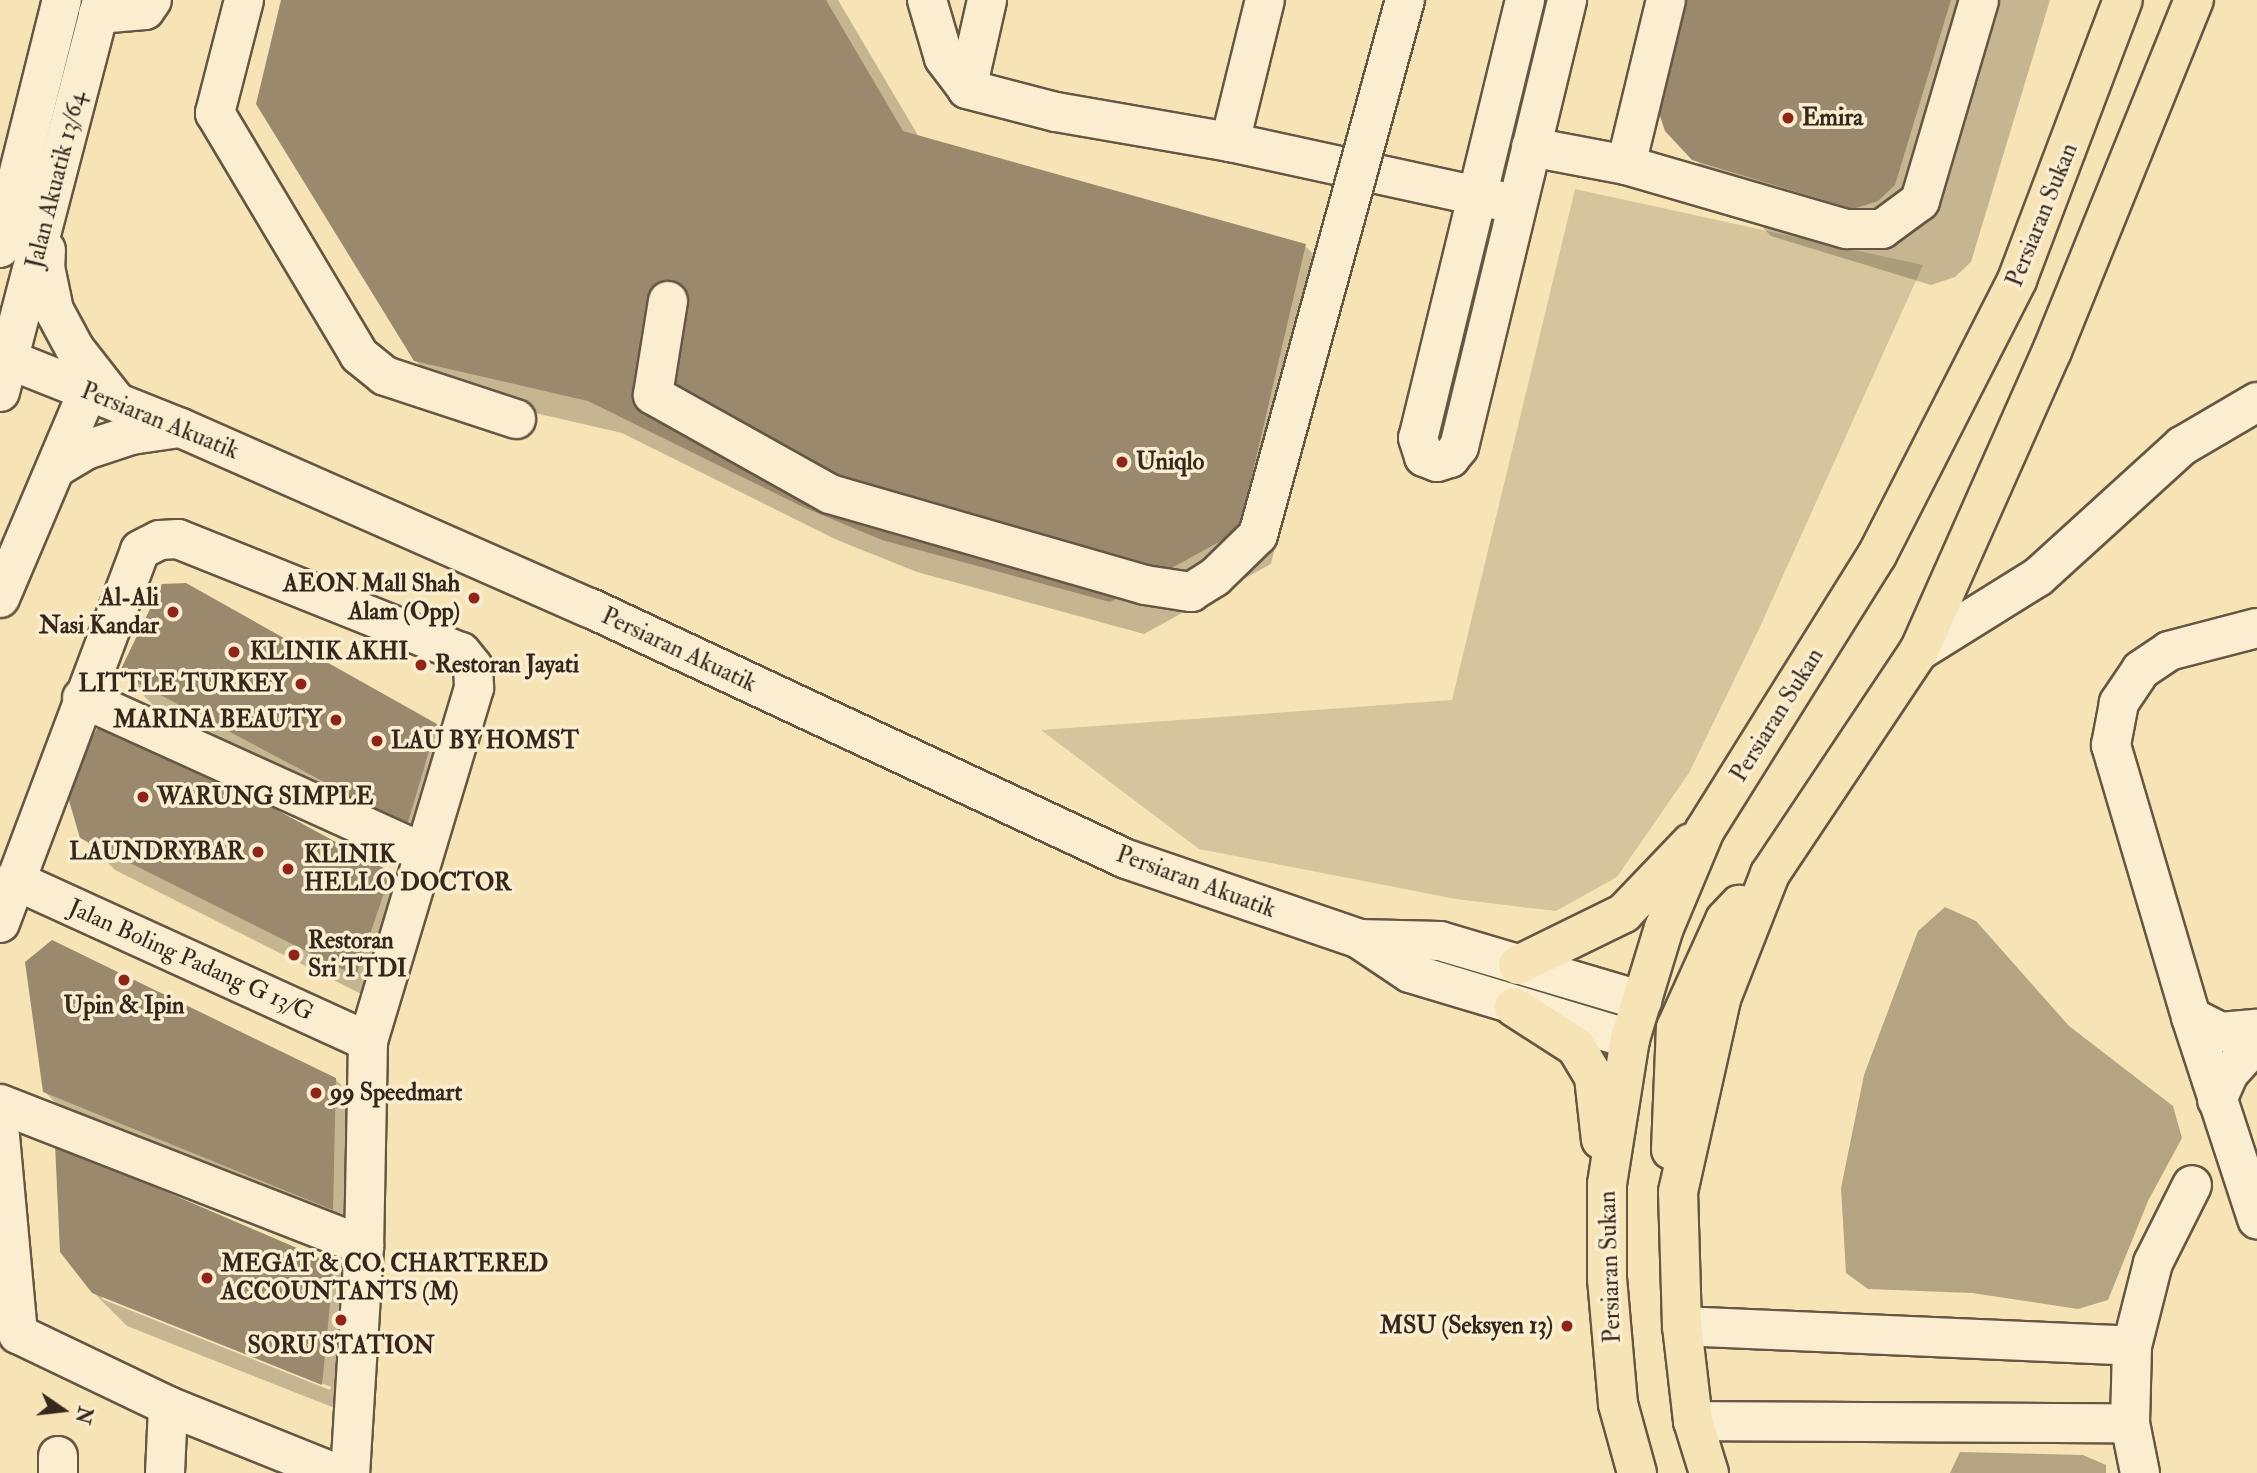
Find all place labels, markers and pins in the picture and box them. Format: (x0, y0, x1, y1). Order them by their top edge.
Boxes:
place label: Emira (1802, 104, 1863, 132)
marker: Emira (1780, 110, 1796, 126)
place label: Uniqlo (1136, 448, 1204, 476)
marker: Uniqlo (1114, 454, 1130, 470)
place label: AEON Mall Shah Alam (Opp) (283, 570, 460, 626)
place label: Al-Ali Nasi Kandar (39, 584, 159, 640)
marker: AEON Mall Shah Alam (Opp) (466, 590, 482, 606)
marker: Al-Ali Nasi Kandar (165, 604, 181, 620)
place label: KLINIK AKHI (250, 638, 408, 666)
marker: KLINIK AKHI (224, 642, 244, 662)
place label: Restoran Jayati (435, 651, 579, 679)
marker: Restoran Jayati (413, 657, 429, 673)
place label: LITTLE TURKEY (78, 670, 287, 698)
marker: LITTLE TURKEY (293, 676, 309, 692)
place label: MARINA BEAUTY (113, 706, 322, 734)
marker: MARINA BEAUTY (328, 712, 344, 728)
place label: LAU BY HOMST (391, 727, 579, 755)
marker: LAU BY HOMST (369, 733, 385, 749)
place label: WARUNG SIMPLE (157, 783, 373, 811)
marker: WARUNG SIMPLE (135, 789, 151, 805)
place label: LAUNDRYBAR (69, 838, 244, 866)
place label: KLINIK HELLO DOCTOR (304, 841, 511, 897)
marker: LAUNDRYBAR (250, 844, 266, 860)
marker: KLINIK HELLO DOCTOR (278, 859, 298, 879)
place label: Restoran Sri TTDI (308, 927, 407, 983)
marker: Restoran Sri TTDI (286, 947, 302, 963)
marker: Upin & Ipin (116, 972, 132, 988)
place label: Upin & Ipin (64, 992, 184, 1020)
place label: 99 Speedmart (330, 1079, 462, 1107)
marker: 99 Speedmart (308, 1085, 324, 1101)
place label: MEGAT & CO. CHARTERED ACCOUNTANTS (M) (221, 1250, 548, 1306)
marker: MEGAT & CO. CHARTERED ACCOUNTANTS (M) (199, 1270, 215, 1286)
marker: SORU STATION (333, 1312, 349, 1328)
place label: MSU (Seksyen 13) (1380, 1312, 1553, 1340)
marker: MSU (Seksyen 13) (1559, 1318, 1575, 1334)
place label: SORU STATION (247, 1332, 435, 1360)

